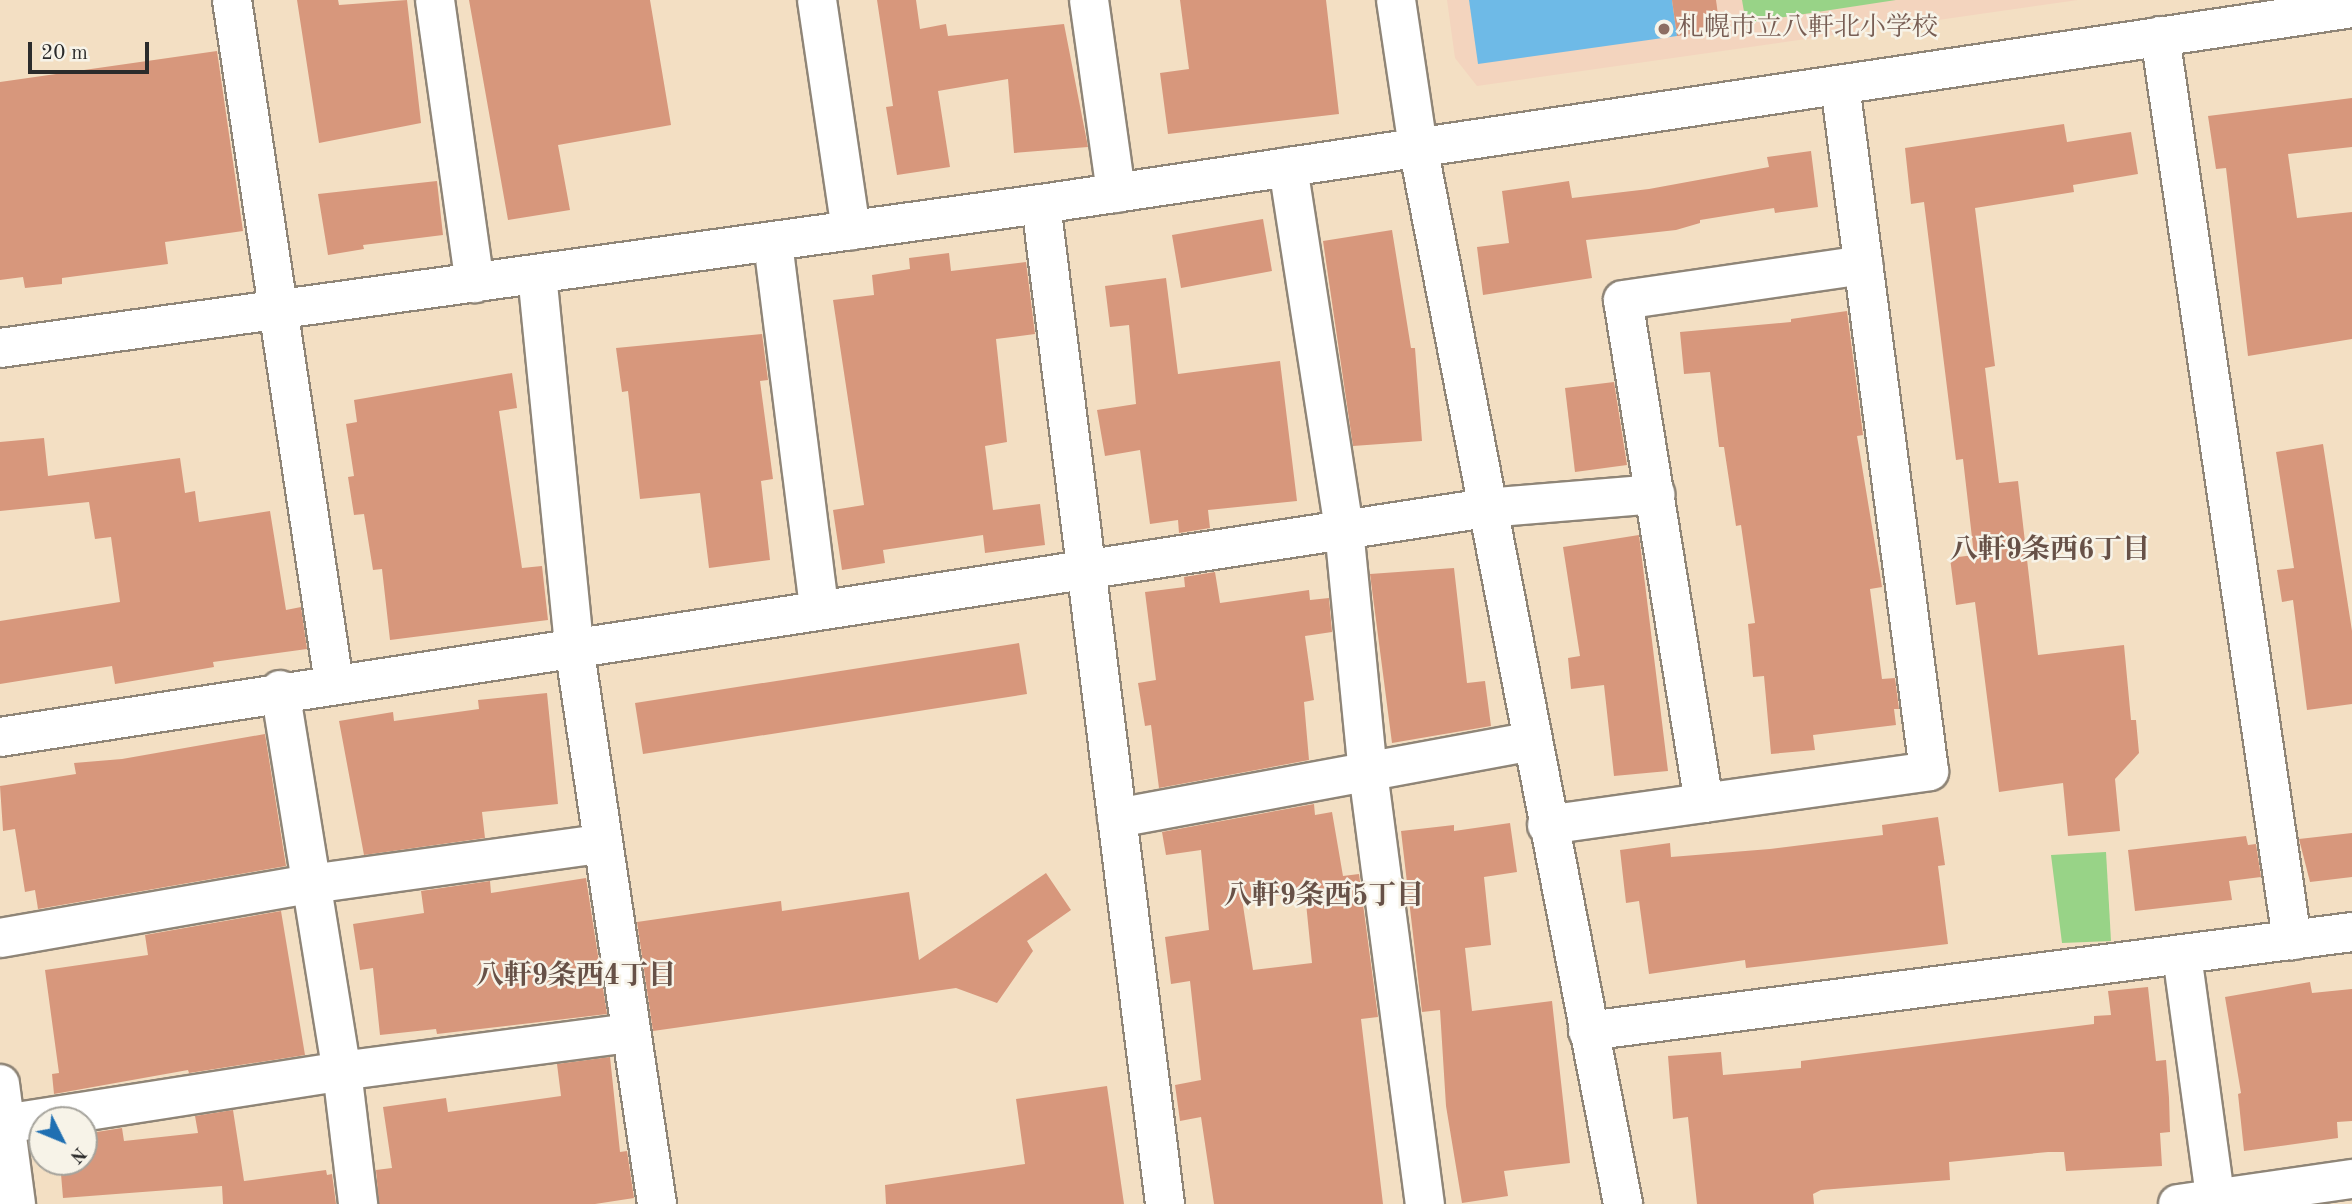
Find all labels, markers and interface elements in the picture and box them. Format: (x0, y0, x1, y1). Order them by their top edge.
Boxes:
place label: 札幌市立八軒北小学校 (1678, 13, 1938, 45)
marker: 札幌市立八軒北小学校 (1656, 21, 1672, 37)
scale bar (32, 28, 152, 72)
text: 20 m (41, 43, 88, 64)
district label: 八軒9条西6丁目 (1950, 534, 2150, 568)
district label: 八軒9条西5丁目 (1224, 880, 1424, 914)
district label: 八軒9条西4丁目 (476, 960, 676, 994)
north arrow (28, 1106, 98, 1176)
text: N (65, 1143, 89, 1166)

